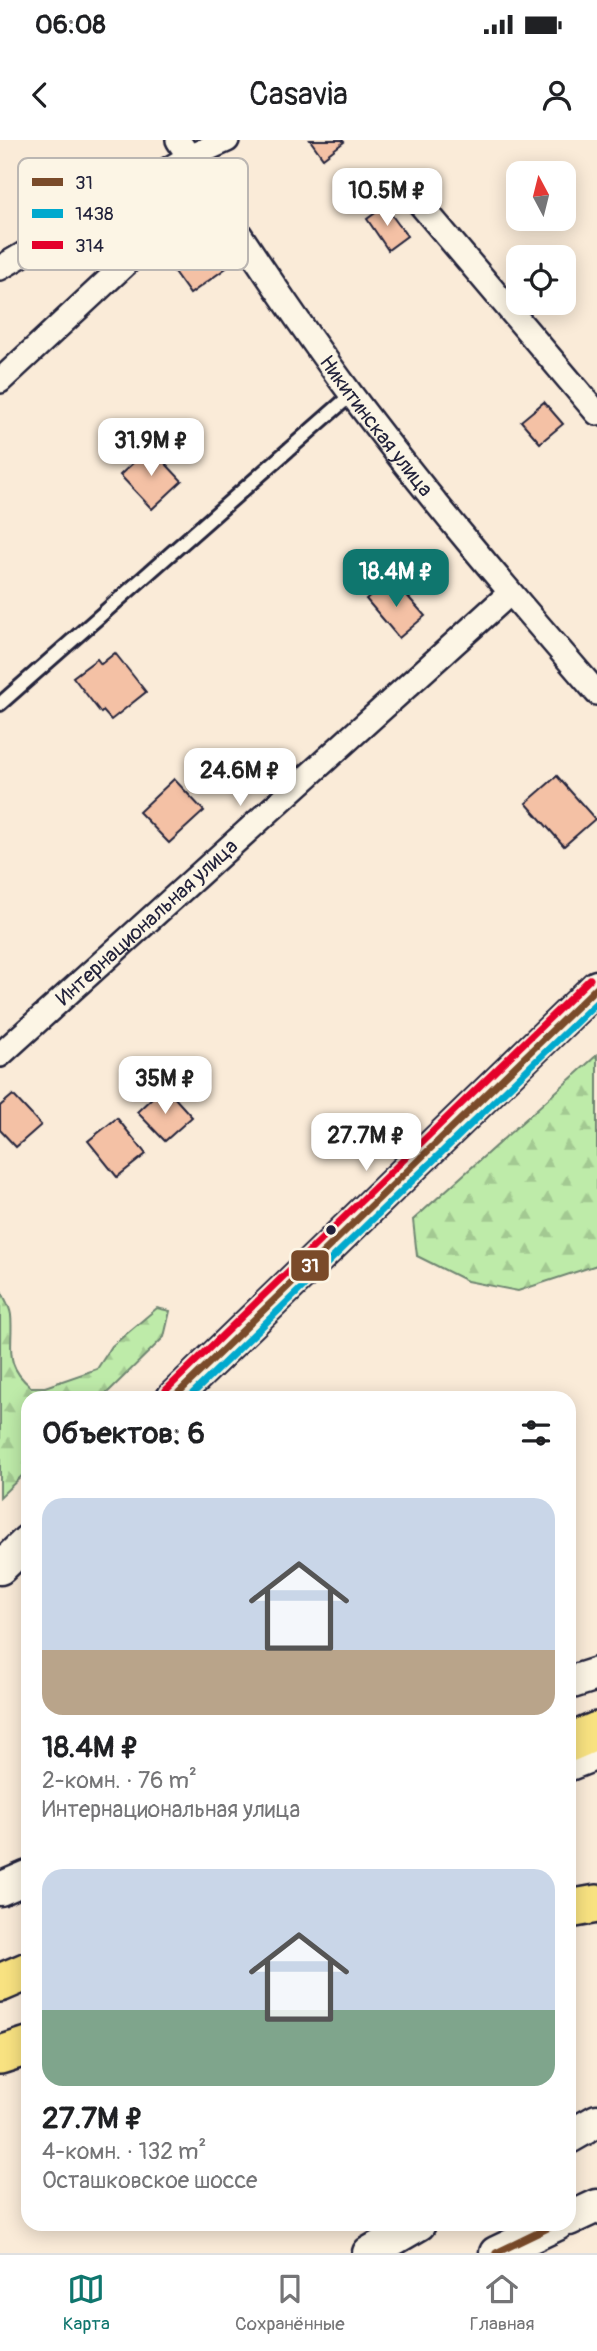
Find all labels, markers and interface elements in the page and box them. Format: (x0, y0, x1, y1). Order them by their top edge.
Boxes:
text: 06:08 (35, 9, 106, 41)
text: Casavia (249, 75, 348, 115)
icon: back (21, 76, 59, 114)
icon: person (538, 76, 576, 114)
legend (18, 158, 248, 270)
north arrow (506, 161, 576, 231)
map controls (506, 161, 576, 315)
pin: 10.5M ₽ (322, 168, 452, 228)
text: 31 (75, 171, 93, 195)
text: 10.5M ₽ (348, 176, 426, 205)
text: 1438 (75, 202, 114, 226)
text: 314 (75, 234, 104, 258)
button: locate (506, 245, 576, 315)
street label: Никитинская улица (314, 350, 439, 502)
pin: 31.9M ₽ (86, 418, 216, 478)
text: 31.9M ₽ (114, 426, 188, 455)
pin: 18.4M ₽ (331, 550, 461, 609)
text: 18.4M ₽ (359, 557, 433, 586)
pin: 24.6M ₽ (175, 748, 305, 808)
text: 24.6M ₽ (200, 756, 280, 785)
street label: Интернациональная улица (50, 833, 243, 1011)
pin: 35M ₽ (116, 1056, 214, 1116)
text: 35M ₽ (135, 1064, 195, 1093)
pin: 27.7M ₽ (301, 1114, 431, 1173)
text: 27.7M ₽ (327, 1121, 405, 1150)
unlabelled marker (324, 1223, 338, 1237)
line badge: 31 (290, 1249, 330, 1282)
text: 31 (301, 1254, 319, 1278)
icon: filters (517, 1414, 555, 1452)
text: Объектов: 6 (42, 1415, 205, 1452)
icon: home (236, 1543, 362, 1669)
text: 18.4M ₽ (42, 1729, 139, 1766)
text: 2-комн. · 76 m² (42, 1766, 197, 1795)
text: Интернациональная улица (42, 1795, 300, 1824)
icon: home (236, 1914, 362, 2040)
text: 27.7M ₽ (42, 2100, 143, 2137)
text: 4-комн. · 132 m² (42, 2137, 206, 2166)
text: Осташковское шоссе (42, 2166, 257, 2195)
tab: Карта (63, 2270, 110, 2336)
tab: Сохранённые (235, 2270, 345, 2336)
tab: Главная (470, 2270, 534, 2336)

